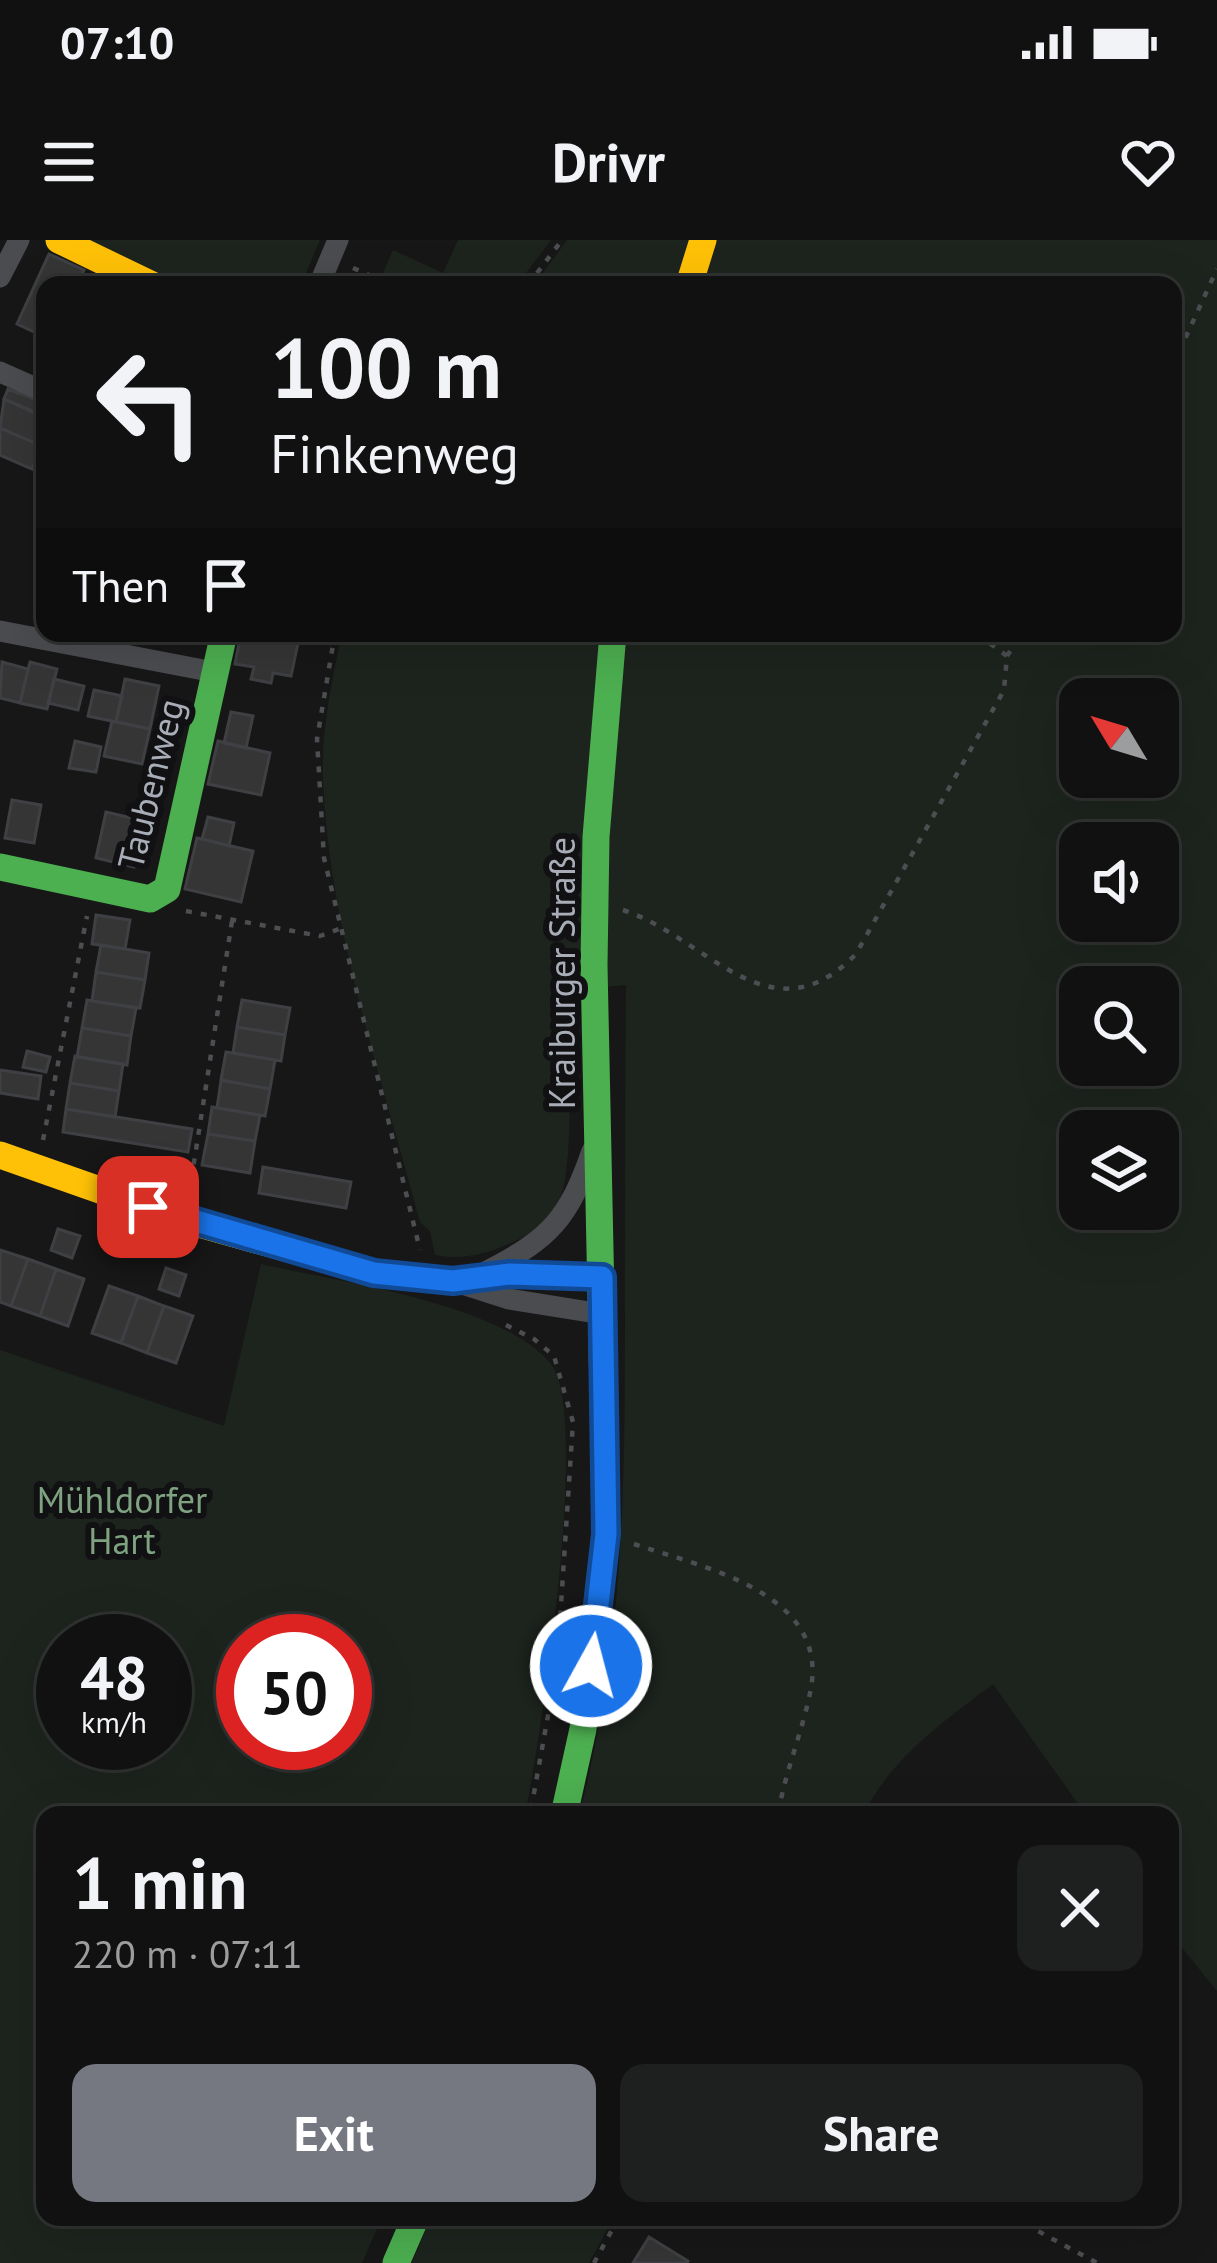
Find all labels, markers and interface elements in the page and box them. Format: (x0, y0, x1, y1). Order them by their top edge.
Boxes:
text: 07:10 (60, 13, 174, 71)
text: Drivr (552, 127, 665, 197)
icon: menu (36, 129, 102, 195)
icon: heart (1115, 129, 1181, 195)
text: 100 m (270, 312, 502, 421)
icon: left (72, 324, 228, 480)
text: Finkenweg (270, 418, 519, 488)
icon: arrive (193, 552, 259, 618)
text: Then (72, 556, 169, 614)
north arrow (1059, 678, 1179, 798)
map controls (1059, 678, 1179, 1230)
street label: Taubenweg (106, 694, 194, 874)
button: sound (1059, 822, 1179, 942)
street label: Kraiburger Straße (538, 837, 585, 1109)
button: search (1059, 966, 1179, 1086)
button: layers (1059, 1110, 1179, 1230)
pin (97, 1156, 199, 1258)
icon: arrive (115, 1174, 181, 1240)
park label: Mühldorfer Hart (37, 1476, 207, 1564)
position arrow (528, 1603, 654, 1729)
speed limit sign: 50 (216, 1614, 372, 1770)
text: 48 (80, 1638, 148, 1716)
text: km/h (81, 1702, 147, 1741)
text: 1 min (72, 1836, 248, 1929)
button: close (1017, 1845, 1143, 1971)
text: 220 m · 07:11 (72, 1928, 303, 1979)
button: Exit (72, 2064, 596, 2202)
button: Share (620, 2064, 1143, 2202)

